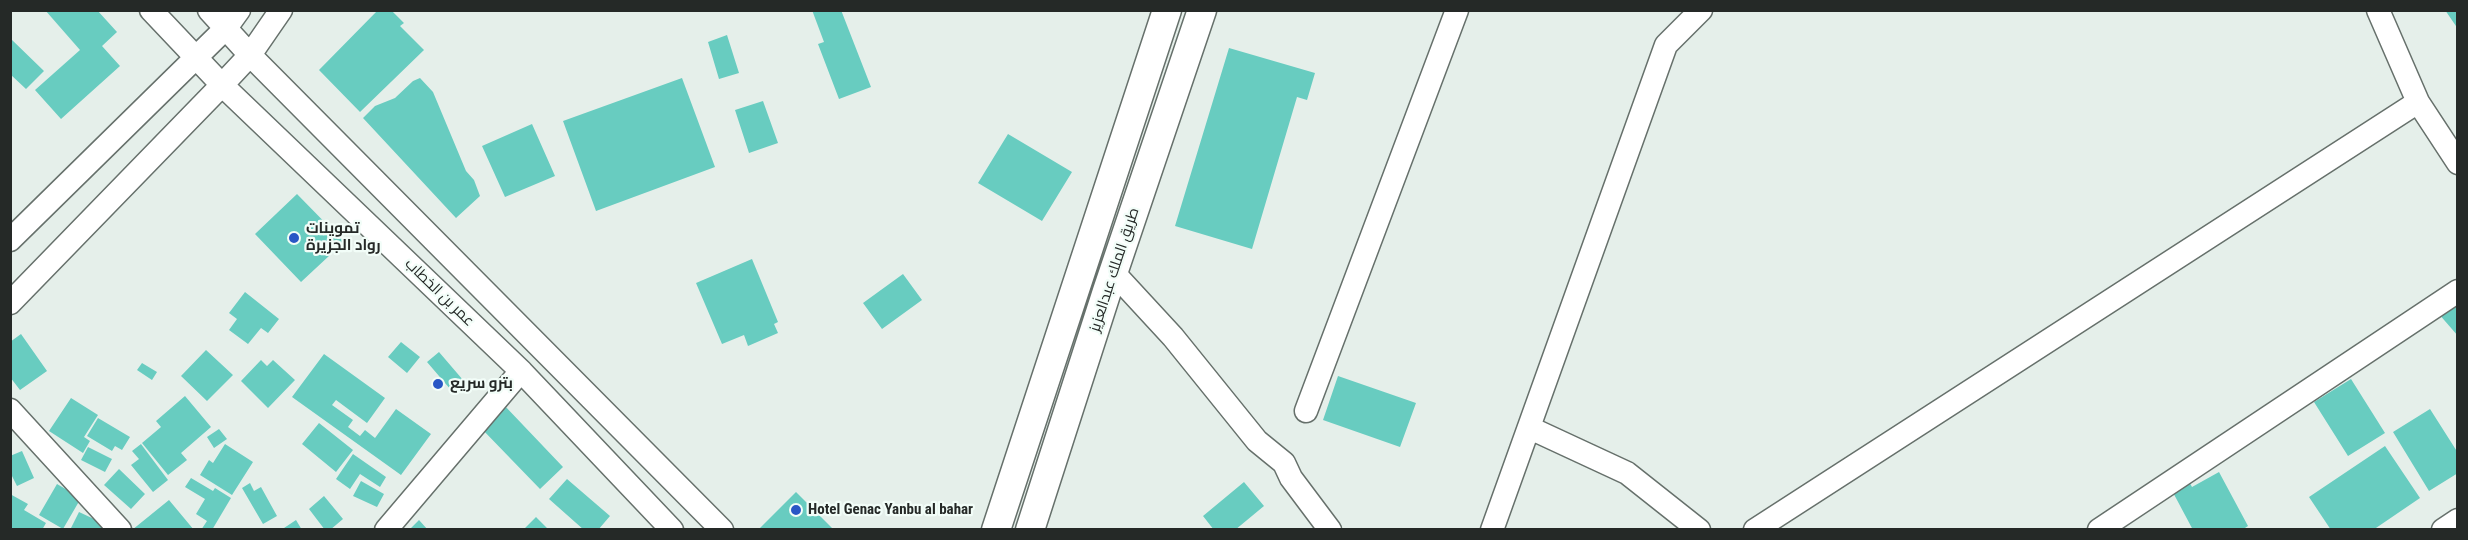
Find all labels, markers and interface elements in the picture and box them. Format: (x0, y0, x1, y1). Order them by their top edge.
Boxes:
street label: طريق الملك عبدالعزيز (1086, 206, 1144, 334)
place label: تموينات رواد الجزيرة (306, 220, 381, 255)
marker: تموينات رواد الجزيرة (287, 231, 301, 245)
street label: عمر بن الخطاب (401, 255, 477, 331)
place label: بترو سريع (450, 375, 513, 393)
marker: بترو سريع (431, 377, 445, 391)
place label: Hotel Genac Yanbu al bahar (808, 501, 973, 519)
marker: Hotel Genac Yanbu al bahar (789, 503, 803, 517)

